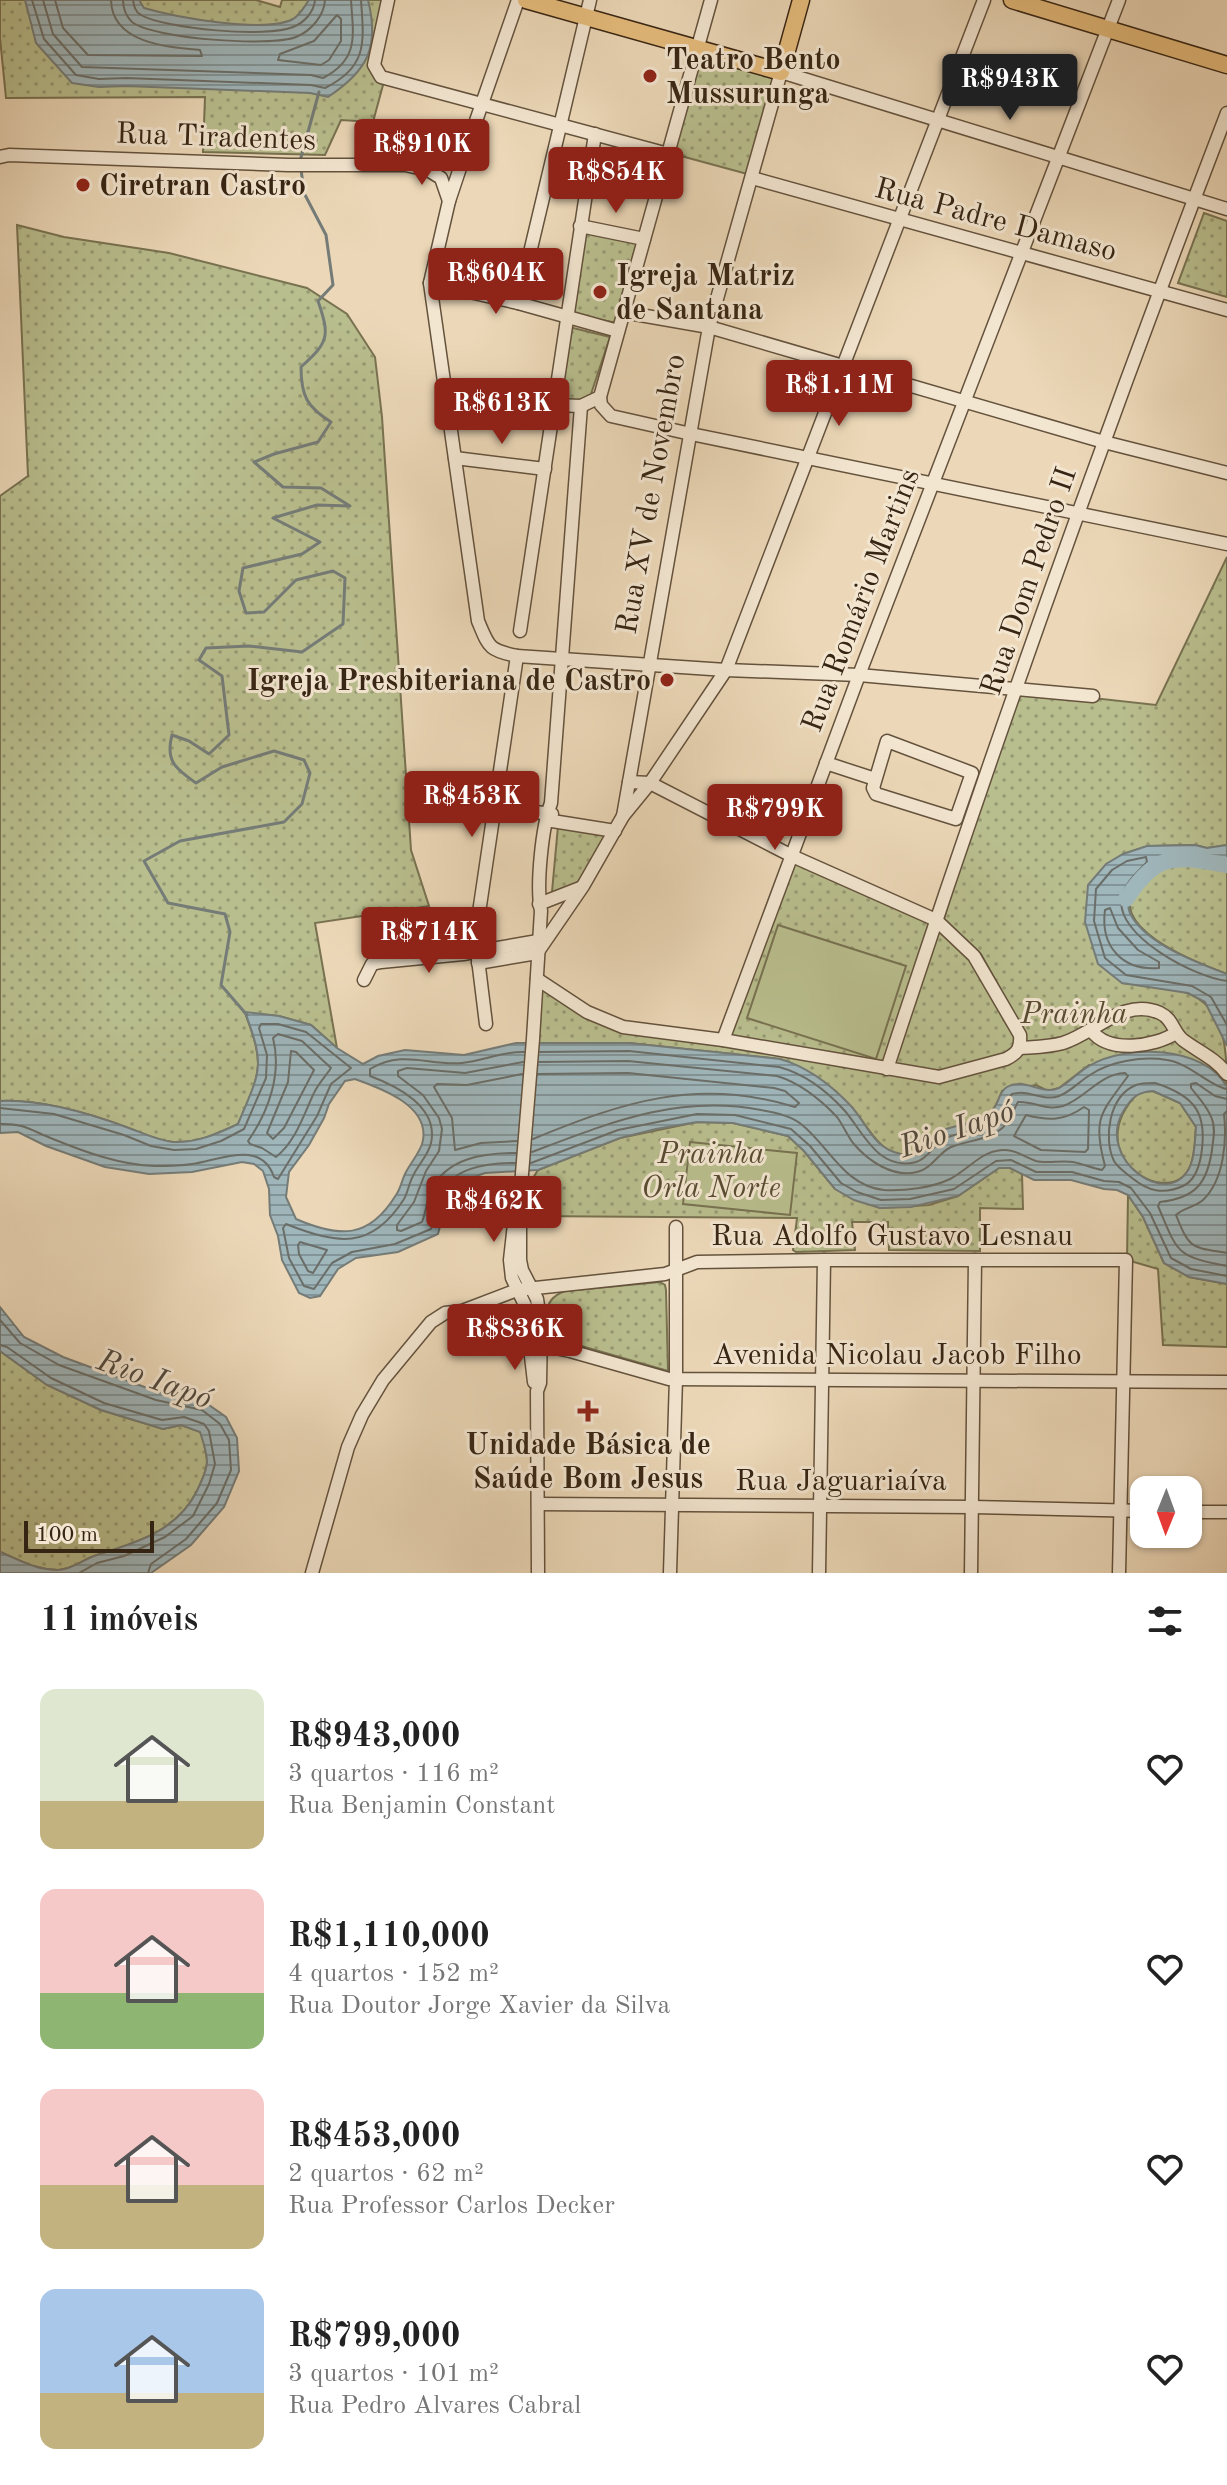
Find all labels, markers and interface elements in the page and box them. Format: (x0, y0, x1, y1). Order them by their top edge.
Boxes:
place label: Teatro Bento Mussurunga (666, 46, 841, 110)
pin: R$943K (945, 54, 1075, 122)
marker: Teatro Bento Mussurunga (641, 67, 659, 85)
text: R$943K (960, 67, 1060, 93)
pin: R$910K (357, 119, 487, 187)
street label: Rua Tiradentes (115, 120, 317, 156)
text: R$910K (372, 132, 472, 158)
pin: R$854K (551, 147, 681, 215)
text: R$854K (566, 160, 666, 186)
place label: Ciretran Castro (99, 172, 306, 202)
street label: Rua Padre Damaso (871, 174, 1120, 268)
marker: Ciretran Castro (74, 176, 92, 194)
pin: R$604K (431, 248, 561, 316)
text: R$604K (446, 261, 546, 287)
place label: Igreja Matriz de Santana (616, 262, 795, 326)
marker: Igreja Matriz de Santana (591, 283, 609, 301)
street label: Rua XV de Novembro (613, 352, 691, 637)
pin: R$1.11M (765, 360, 913, 428)
text: R$1.11M (784, 373, 894, 399)
pin: R$613K (437, 378, 567, 446)
text: R$613K (452, 391, 552, 417)
street label: Rua Dom Pedro II (977, 464, 1083, 699)
street label: Rua Romário Martins (798, 465, 926, 737)
place label: Igreja Presbiteriana de Castro (247, 667, 651, 697)
marker: Igreja Presbiteriana de Castro (658, 671, 676, 689)
pin: R$453K (407, 771, 537, 839)
text: R$453K (422, 784, 522, 810)
pin: R$799K (710, 784, 840, 852)
text: R$799K (725, 797, 825, 823)
pin: R$714K (364, 907, 494, 975)
text: R$714K (379, 920, 479, 946)
park label: Prainha (1019, 1000, 1128, 1030)
water label: Rio Iapó (894, 1096, 1020, 1166)
park label: Prainha Orla Norte (641, 1140, 781, 1204)
pin: R$462K (429, 1176, 559, 1244)
text: R$462K (444, 1189, 544, 1215)
street label: Rua Adolfo Gustavo Lesnau (711, 1222, 1073, 1252)
pin: R$836K (450, 1304, 580, 1372)
text: R$836K (465, 1317, 565, 1343)
street label: Avenida Nicolau Jacob Filho (712, 1341, 1082, 1371)
water label: Rio Iapó (91, 1345, 217, 1417)
marker: Unidade Básica de Saúde Bom Jesus (577, 1400, 599, 1422)
place label: Unidade Básica de Saúde Bom Jesus (465, 1431, 711, 1495)
street label: Rua Jaguariaíva (735, 1467, 947, 1497)
north arrow (1130, 1476, 1202, 1548)
map controls (1130, 1476, 1202, 1548)
scale bar (24, 1517, 154, 1553)
text: 100 m (36, 1524, 98, 1546)
icon: filters (1143, 1599, 1187, 1643)
text: 11 imóveis (40, 1604, 198, 1638)
text: R$943,000 (288, 1720, 460, 1754)
icon: home (104, 1721, 200, 1817)
icon: heart (1143, 1747, 1187, 1791)
text: 3 quartos · 116 m² (288, 1761, 499, 1787)
text: Rua Benjamin Constant (288, 1793, 555, 1819)
text: R$1,110,000 (288, 1920, 490, 1954)
icon: home (104, 1921, 200, 2017)
icon: heart (1143, 1947, 1187, 1991)
text: 4 quartos · 152 m² (288, 1961, 499, 1987)
text: Rua Doutor Jorge Xavier da Silva (288, 1993, 670, 2019)
text: R$453,000 (288, 2120, 460, 2154)
icon: home (104, 2121, 200, 2217)
icon: heart (1143, 2147, 1187, 2191)
text: 2 quartos · 62 m² (288, 2161, 484, 2187)
text: Rua Professor Carlos Decker (288, 2193, 615, 2219)
text: R$799,000 (288, 2320, 460, 2354)
icon: home (104, 2321, 200, 2417)
icon: heart (1143, 2347, 1187, 2391)
text: 3 quartos · 101 m² (288, 2361, 499, 2387)
text: Rua Pedro Alvares Cabral (288, 2393, 581, 2419)

